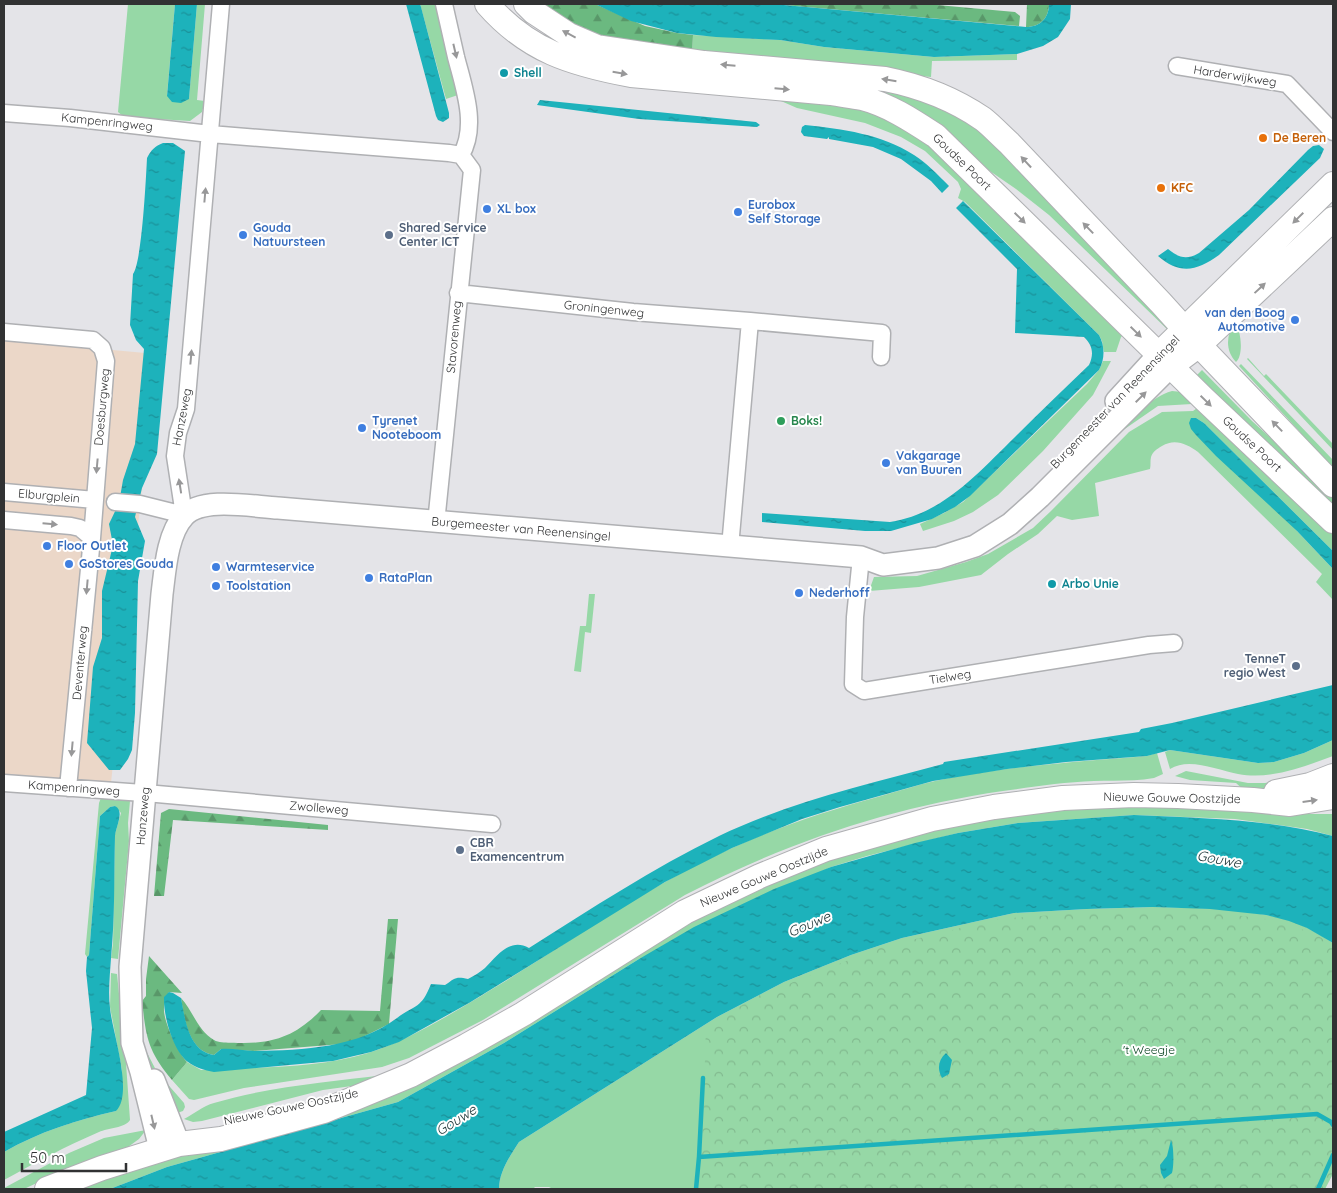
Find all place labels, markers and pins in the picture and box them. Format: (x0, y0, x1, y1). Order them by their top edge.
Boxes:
place label: Shell (514, 65, 542, 80)
marker: Shell (498, 67, 510, 79)
place label: De Beren (1273, 130, 1326, 145)
marker: De Beren (1257, 132, 1269, 144)
place label: KFC (1171, 180, 1193, 195)
marker: KFC (1155, 182, 1167, 194)
place label: Eurobox Self Storage (748, 197, 821, 226)
place label: XL box (497, 201, 536, 216)
marker: XL box (481, 203, 493, 215)
marker: Eurobox Self Storage (732, 206, 744, 218)
place label: Gouda Natuursteen (253, 220, 326, 249)
place label: Shared Service Center ICT (399, 220, 487, 249)
marker: Gouda Natuursteen (237, 229, 249, 241)
marker: Shared Service Center ICT (383, 229, 395, 241)
place label: van den Boog Automotive (1205, 305, 1285, 334)
marker: van den Boog Automotive (1289, 314, 1301, 326)
place label: Tyrenet Nooteboom (372, 413, 441, 442)
place label: Boks! (791, 413, 822, 428)
marker: Boks! (775, 415, 787, 427)
marker: Tyrenet Nooteboom (356, 422, 368, 434)
place label: Vakgarage van Buuren (896, 448, 962, 477)
marker: Vakgarage van Buuren (880, 457, 892, 469)
place label: Floor Outlet (57, 538, 127, 553)
marker: Floor Outlet (41, 540, 53, 552)
place label: GoStores Gouda (79, 556, 173, 571)
marker: GoStores Gouda (63, 558, 75, 570)
place label: Warmteservice (226, 559, 315, 574)
marker: Warmteservice (210, 561, 222, 573)
place label: RataPlan (379, 570, 432, 585)
marker: RataPlan (363, 572, 375, 584)
place label: Arbo Unie (1062, 576, 1119, 591)
place label: Toolstation (226, 578, 291, 593)
marker: Arbo Unie (1046, 578, 1058, 590)
marker: Toolstation (210, 580, 222, 592)
place label: Nederhoff (809, 585, 870, 600)
marker: Nederhoff (793, 587, 805, 599)
place label: TenneT regio West (1224, 651, 1286, 680)
marker: TenneT regio West (1290, 660, 1302, 672)
place label: CBR Examencentrum (470, 835, 564, 864)
marker: CBR Examencentrum (454, 844, 466, 856)

